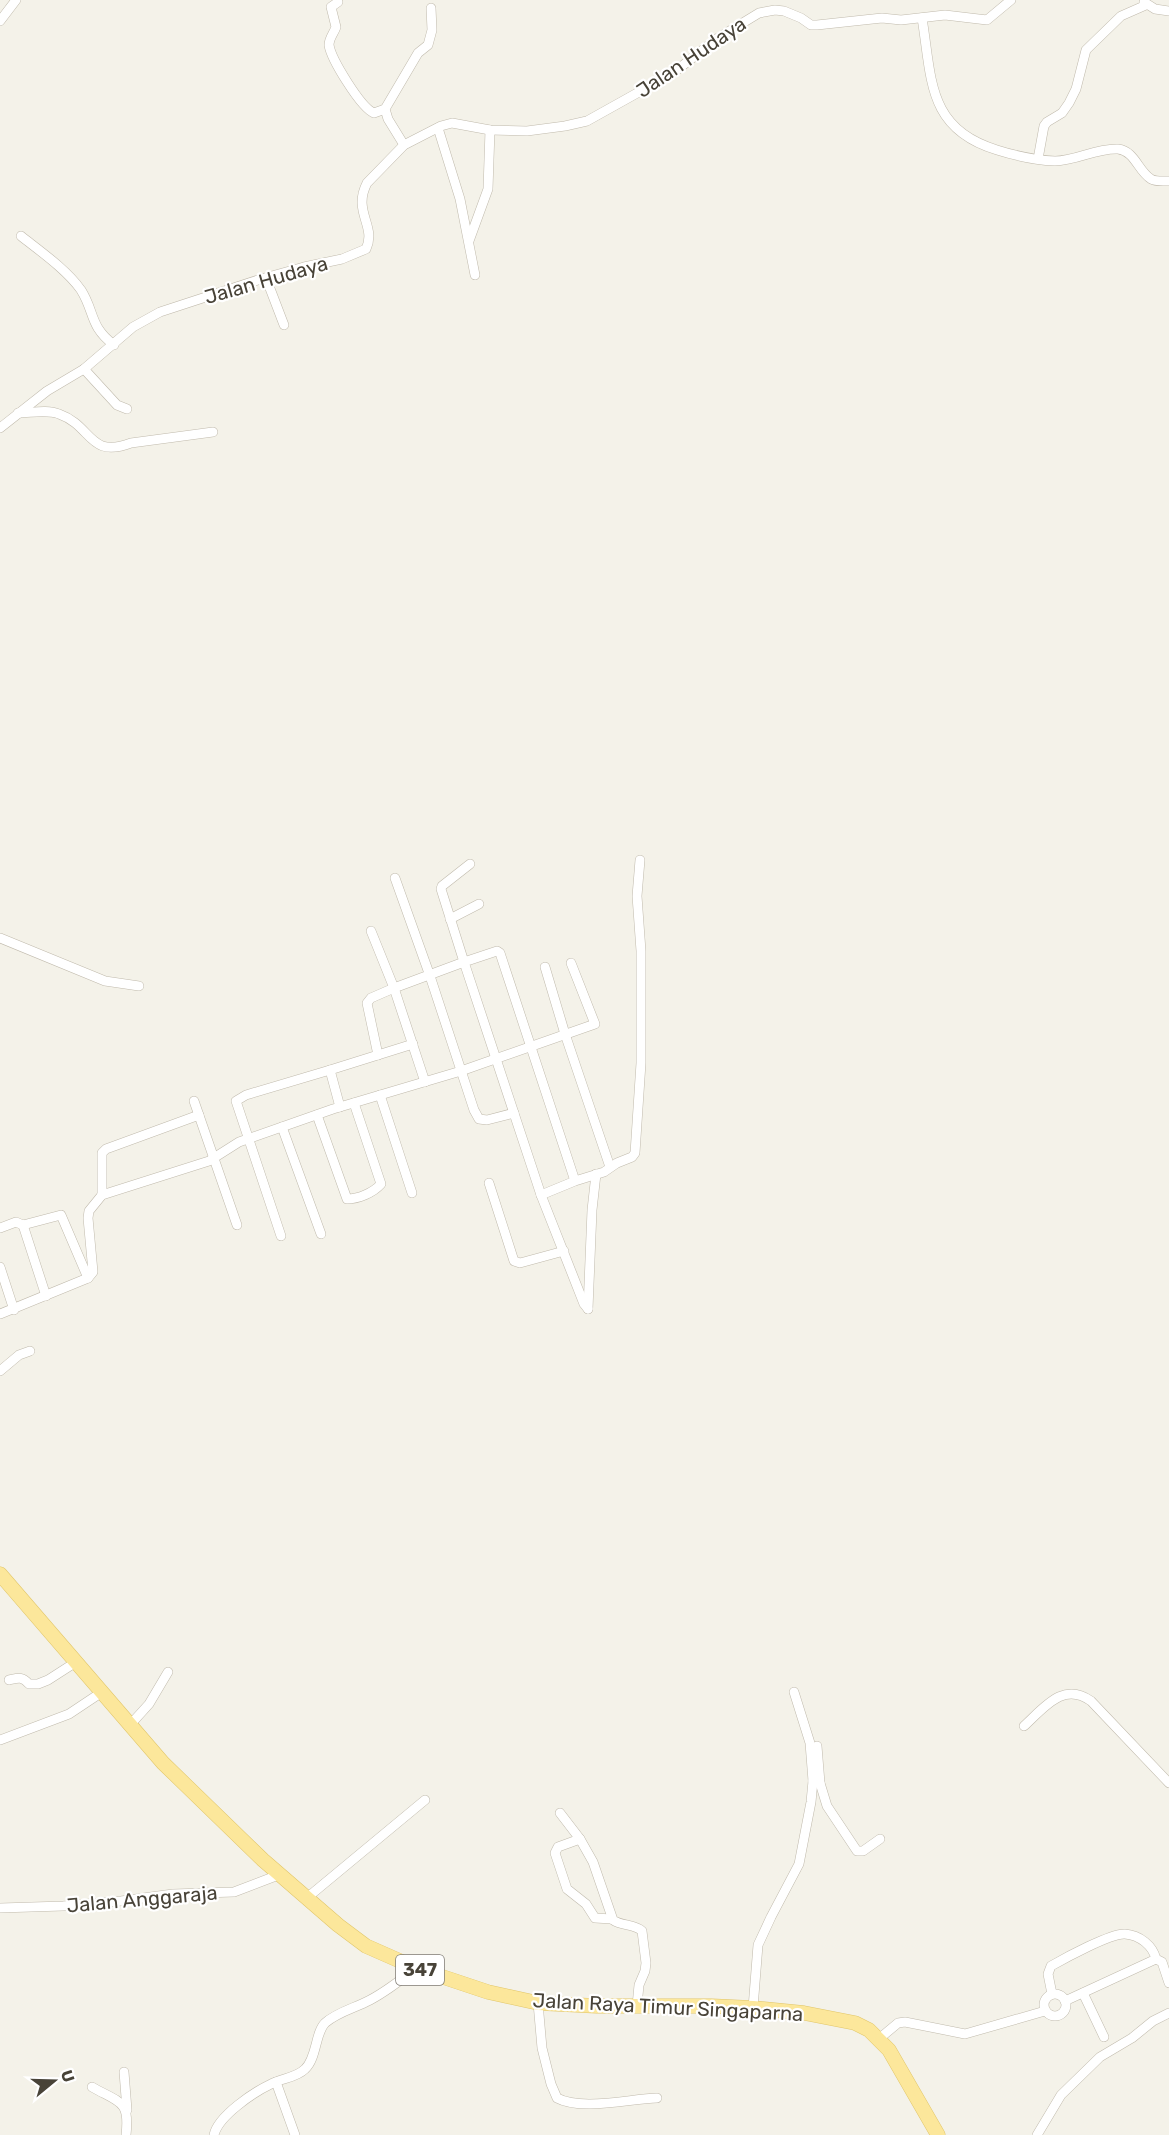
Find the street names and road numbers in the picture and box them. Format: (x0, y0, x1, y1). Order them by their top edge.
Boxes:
street label: Jalan Hudaya (632, 11, 750, 103)
street label: Jalan Hudaya (202, 251, 330, 309)
street label: Jalan Anggaraja (66, 1880, 218, 1918)
road number: 347 (396, 1955, 444, 1985)
street label: Jalan Raya Timur Singaparna (532, 1988, 804, 2026)

